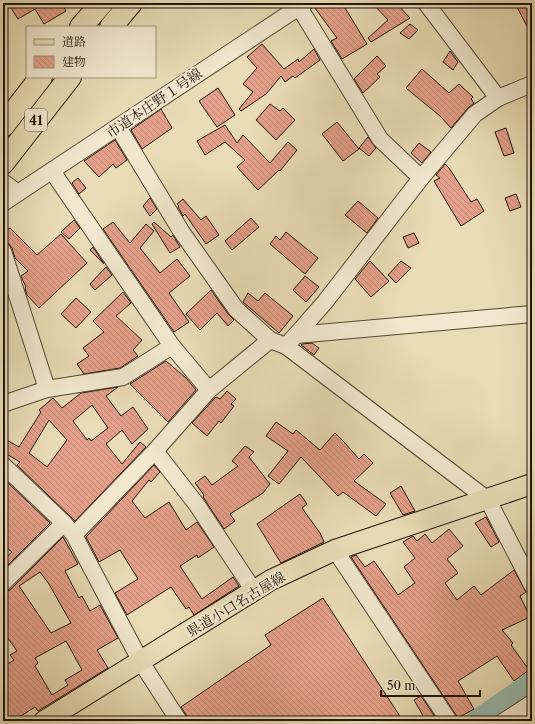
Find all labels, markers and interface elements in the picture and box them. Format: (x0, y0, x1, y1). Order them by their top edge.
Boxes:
legend (26, 26, 156, 78)
text: 道路 (62, 34, 86, 49)
text: 建物 (62, 54, 86, 69)
street label: 市道本庄野１号線 (103, 64, 205, 142)
road number: 41 (25, 109, 47, 131)
street label: 県道小口名古屋線 (183, 567, 289, 641)
scale bar (381, 672, 480, 698)
text: 50 m (387, 678, 416, 693)

